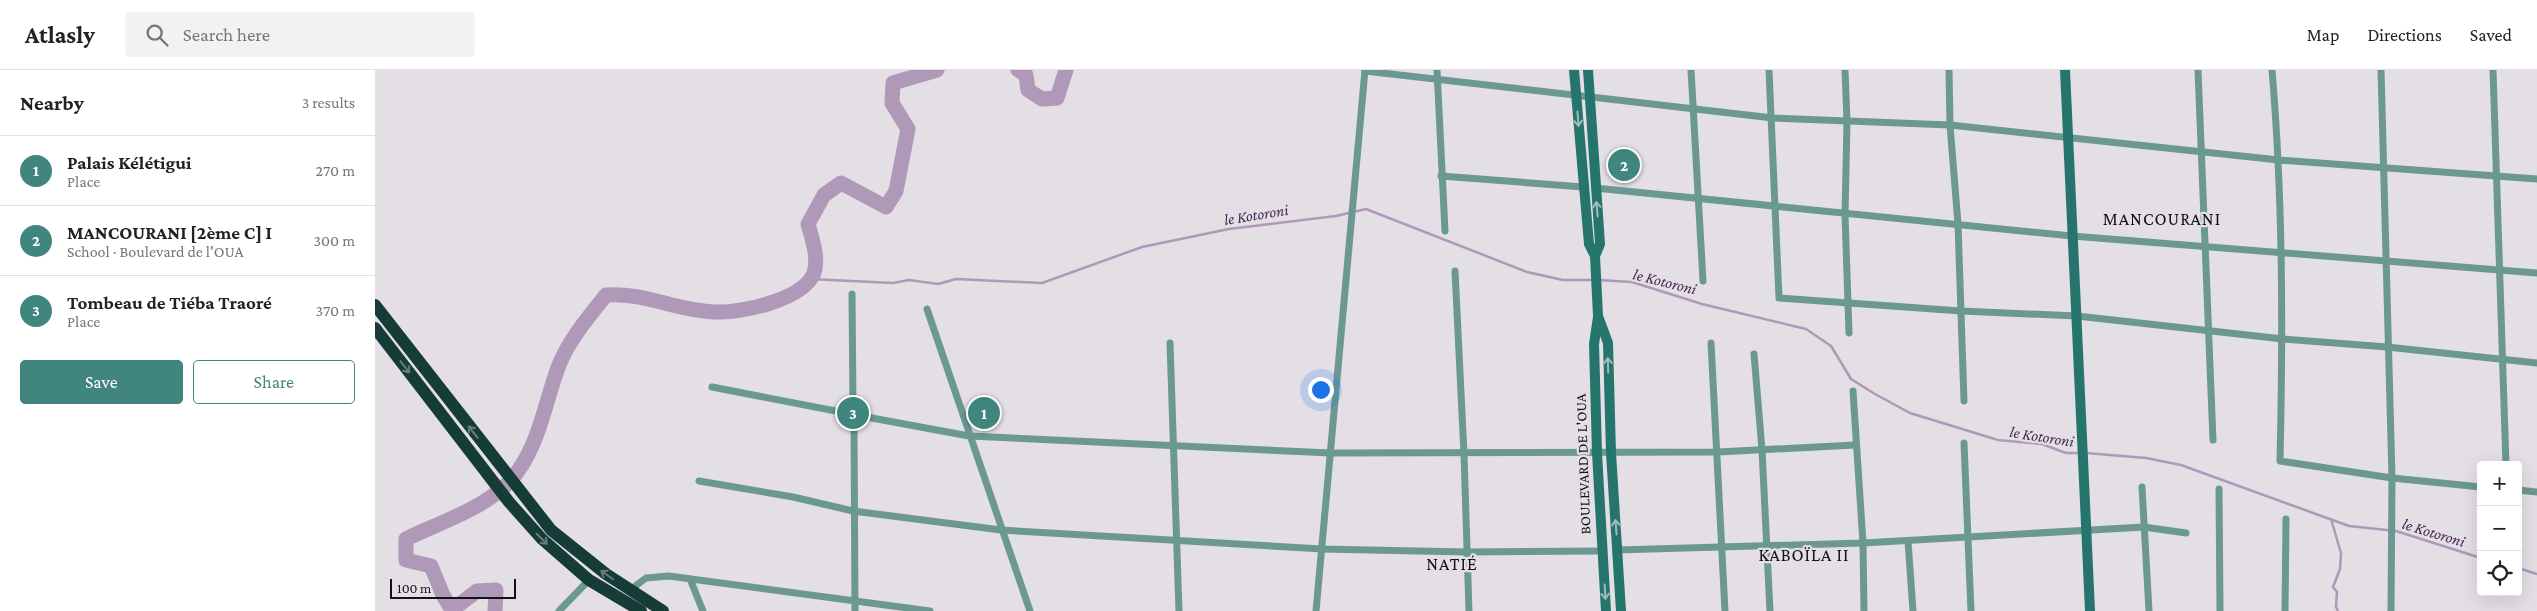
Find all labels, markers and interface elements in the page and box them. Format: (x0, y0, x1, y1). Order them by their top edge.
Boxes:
search box (125, 12, 475, 57)
text: Atlasly (25, 21, 95, 48)
icon: search (143, 21, 171, 49)
text: Search here (183, 24, 270, 45)
text: Map (2307, 25, 2339, 45)
text: Directions (2367, 25, 2442, 45)
text: Saved (2470, 25, 2512, 45)
text: Nearby (20, 91, 84, 115)
text: 3 results (302, 94, 355, 111)
one-way arrow (1573, 110, 1583, 126)
pin: 2 (1608, 146, 1640, 184)
text: Palais Kélétigui (67, 152, 192, 173)
text: 1 (33, 162, 39, 179)
text: 270 m (316, 162, 355, 179)
text: Place (67, 173, 100, 190)
water label: le Kotoroni (1223, 201, 1290, 228)
one-way arrow (1592, 201, 1602, 217)
district label: MANCOURANI (2103, 209, 2221, 229)
text: MANCOURANI [2ème C] I (67, 222, 272, 243)
text: 2 (32, 232, 40, 249)
text: 300 m (313, 232, 355, 249)
text: School · Boulevard de l'OUA (67, 243, 244, 260)
water label: le Kotoroni (1631, 265, 1699, 298)
text: Tombeau de Tiéba Traoré (67, 292, 272, 313)
text: 3 (32, 302, 40, 319)
text: 370 m (316, 302, 355, 319)
text: Place (67, 313, 100, 330)
one-way arrow (1604, 357, 1613, 373)
button: Save (20, 360, 183, 404)
button: Share (193, 360, 355, 404)
one-way arrow (399, 360, 410, 373)
your location (1308, 377, 1334, 403)
street label: BOULEVARD DE L'OUA (1573, 393, 1593, 535)
pin: 3 (837, 394, 869, 432)
pin: 1 (968, 394, 1000, 432)
water label: le Kotoroni (2009, 423, 2076, 450)
one-way arrow (468, 426, 479, 439)
map controls (2477, 461, 2522, 596)
button: + (2477, 461, 2522, 506)
button: − (2477, 506, 2522, 551)
water label: le Kotoroni (2400, 515, 2468, 550)
one-way arrow (1611, 520, 1620, 536)
one-way arrow (535, 532, 547, 544)
district label: KABOÏLA II (1758, 545, 1850, 565)
button: locate (2477, 551, 2522, 596)
district label: NATIÉ (1426, 554, 1478, 574)
one-way arrow (601, 570, 615, 580)
scale bar (390, 576, 516, 599)
text: 100 m (397, 580, 431, 596)
one-way arrow (1600, 584, 1609, 600)

